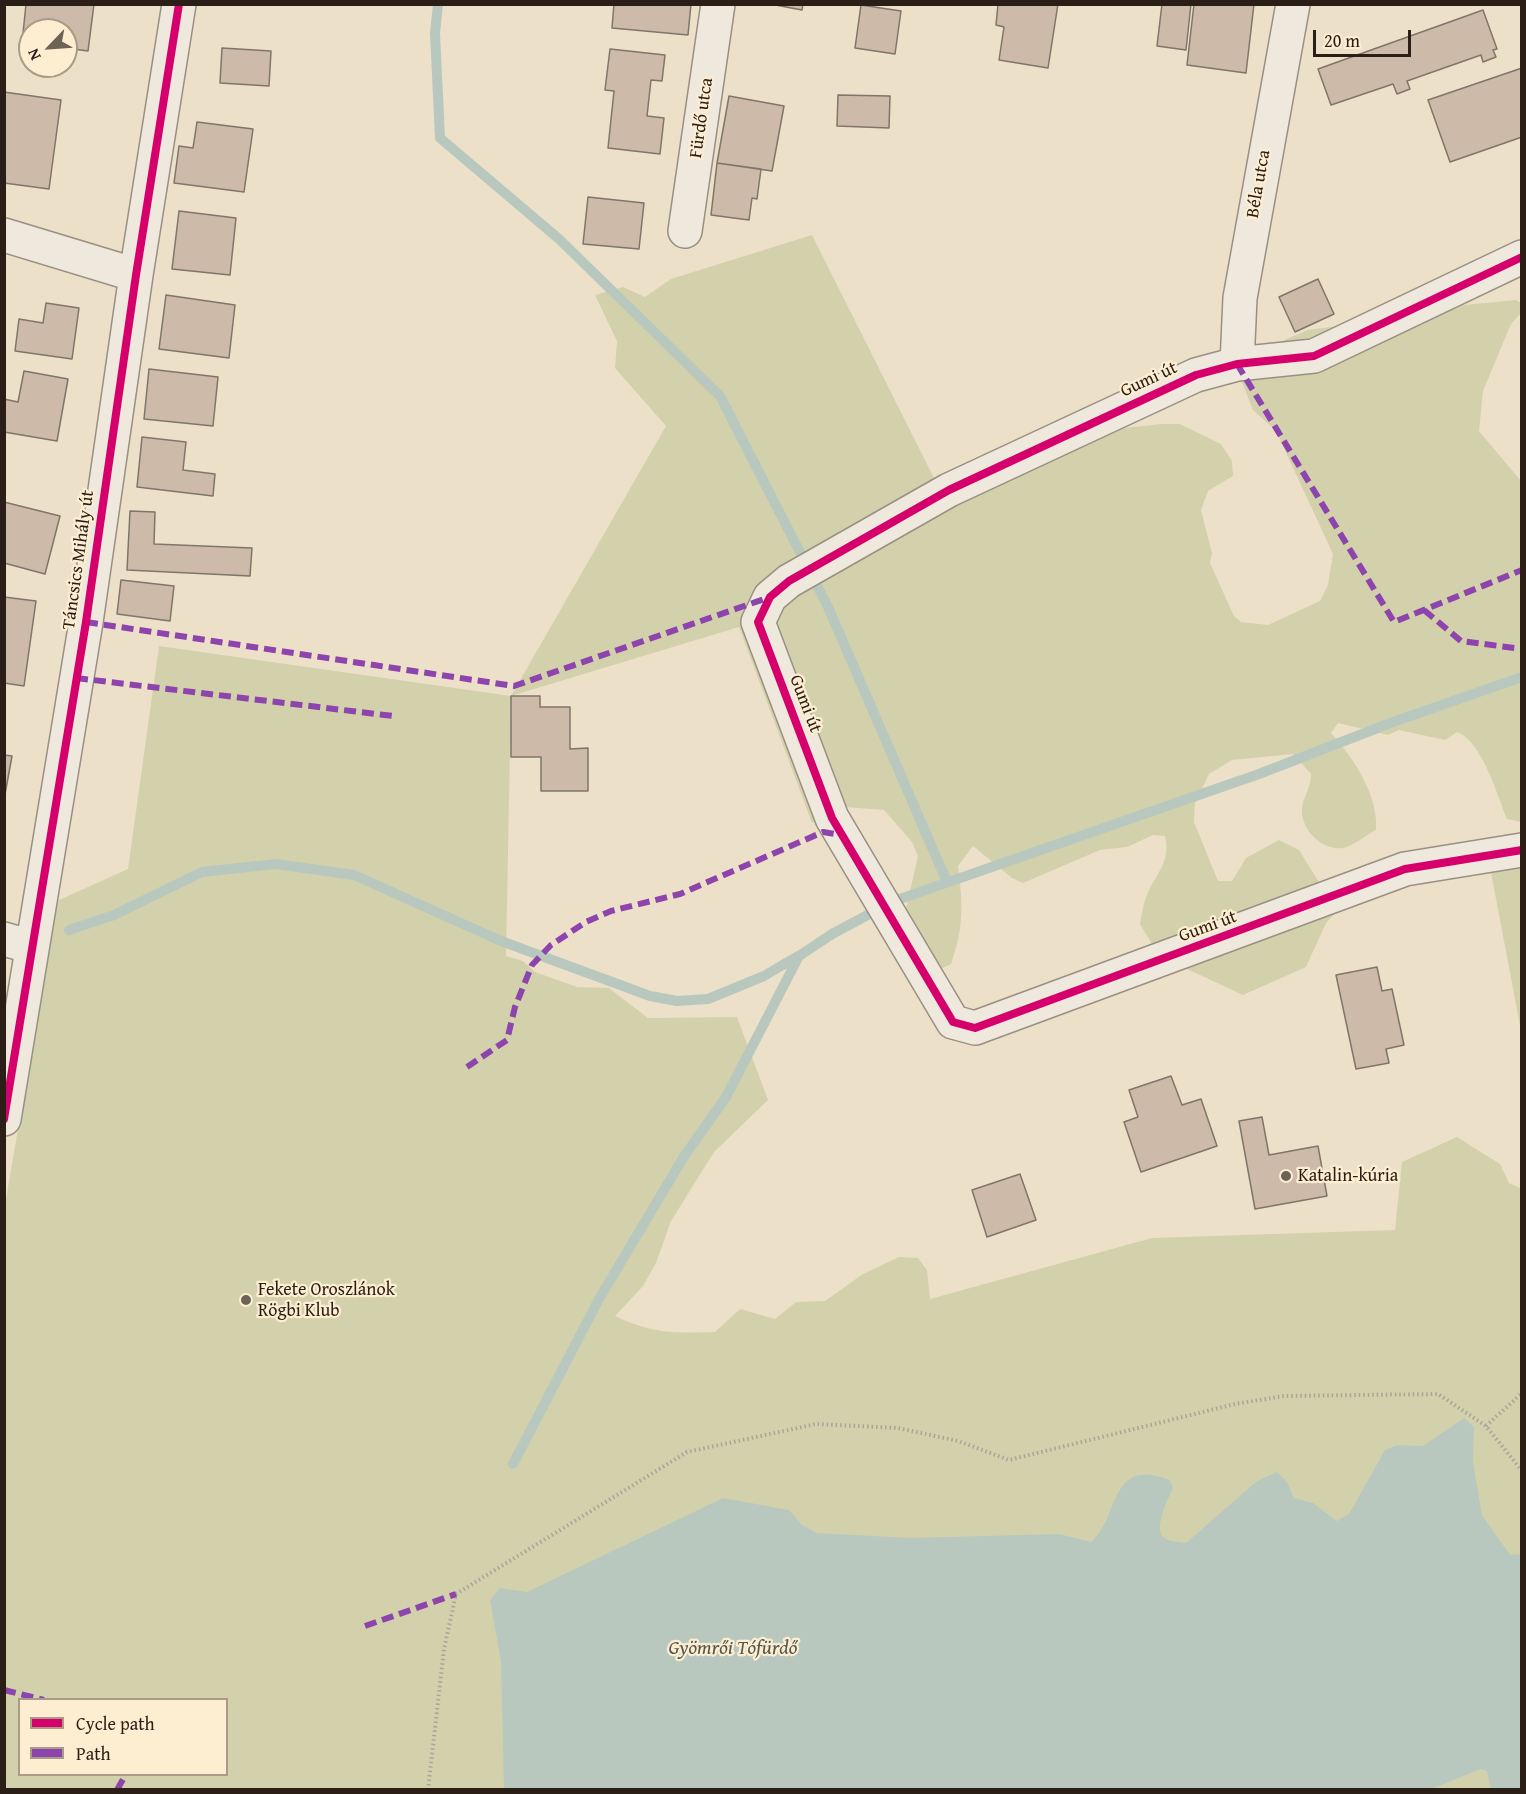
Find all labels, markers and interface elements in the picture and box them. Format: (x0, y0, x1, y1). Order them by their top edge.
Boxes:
north arrow (18, 18, 78, 78)
scale bar (1316, 18, 1414, 56)
text: 20 m (1324, 27, 1360, 54)
text: N (20, 45, 47, 65)
street label: Fürdő utca (686, 76, 718, 160)
street label: Béla utca (1242, 148, 1276, 220)
street label: Gumi út (1117, 357, 1181, 403)
street label: Táncsics Mihály út (59, 489, 99, 631)
street label: Gumi út (784, 672, 826, 736)
street label: Gumi út (1176, 907, 1240, 947)
place label: Katalin-kúria (1298, 1165, 1398, 1187)
marker: Katalin-kúria (1279, 1169, 1293, 1183)
place label: Fekete Oroszlánok Rögbi Klub (258, 1279, 395, 1322)
marker: Fekete Oroszlánok Rögbi Klub (239, 1293, 253, 1307)
water label: Gyömrői Tófürdő (669, 1637, 797, 1661)
legend (18, 1698, 228, 1776)
text: Cycle path (76, 1710, 155, 1737)
text: Path (76, 1740, 111, 1767)

